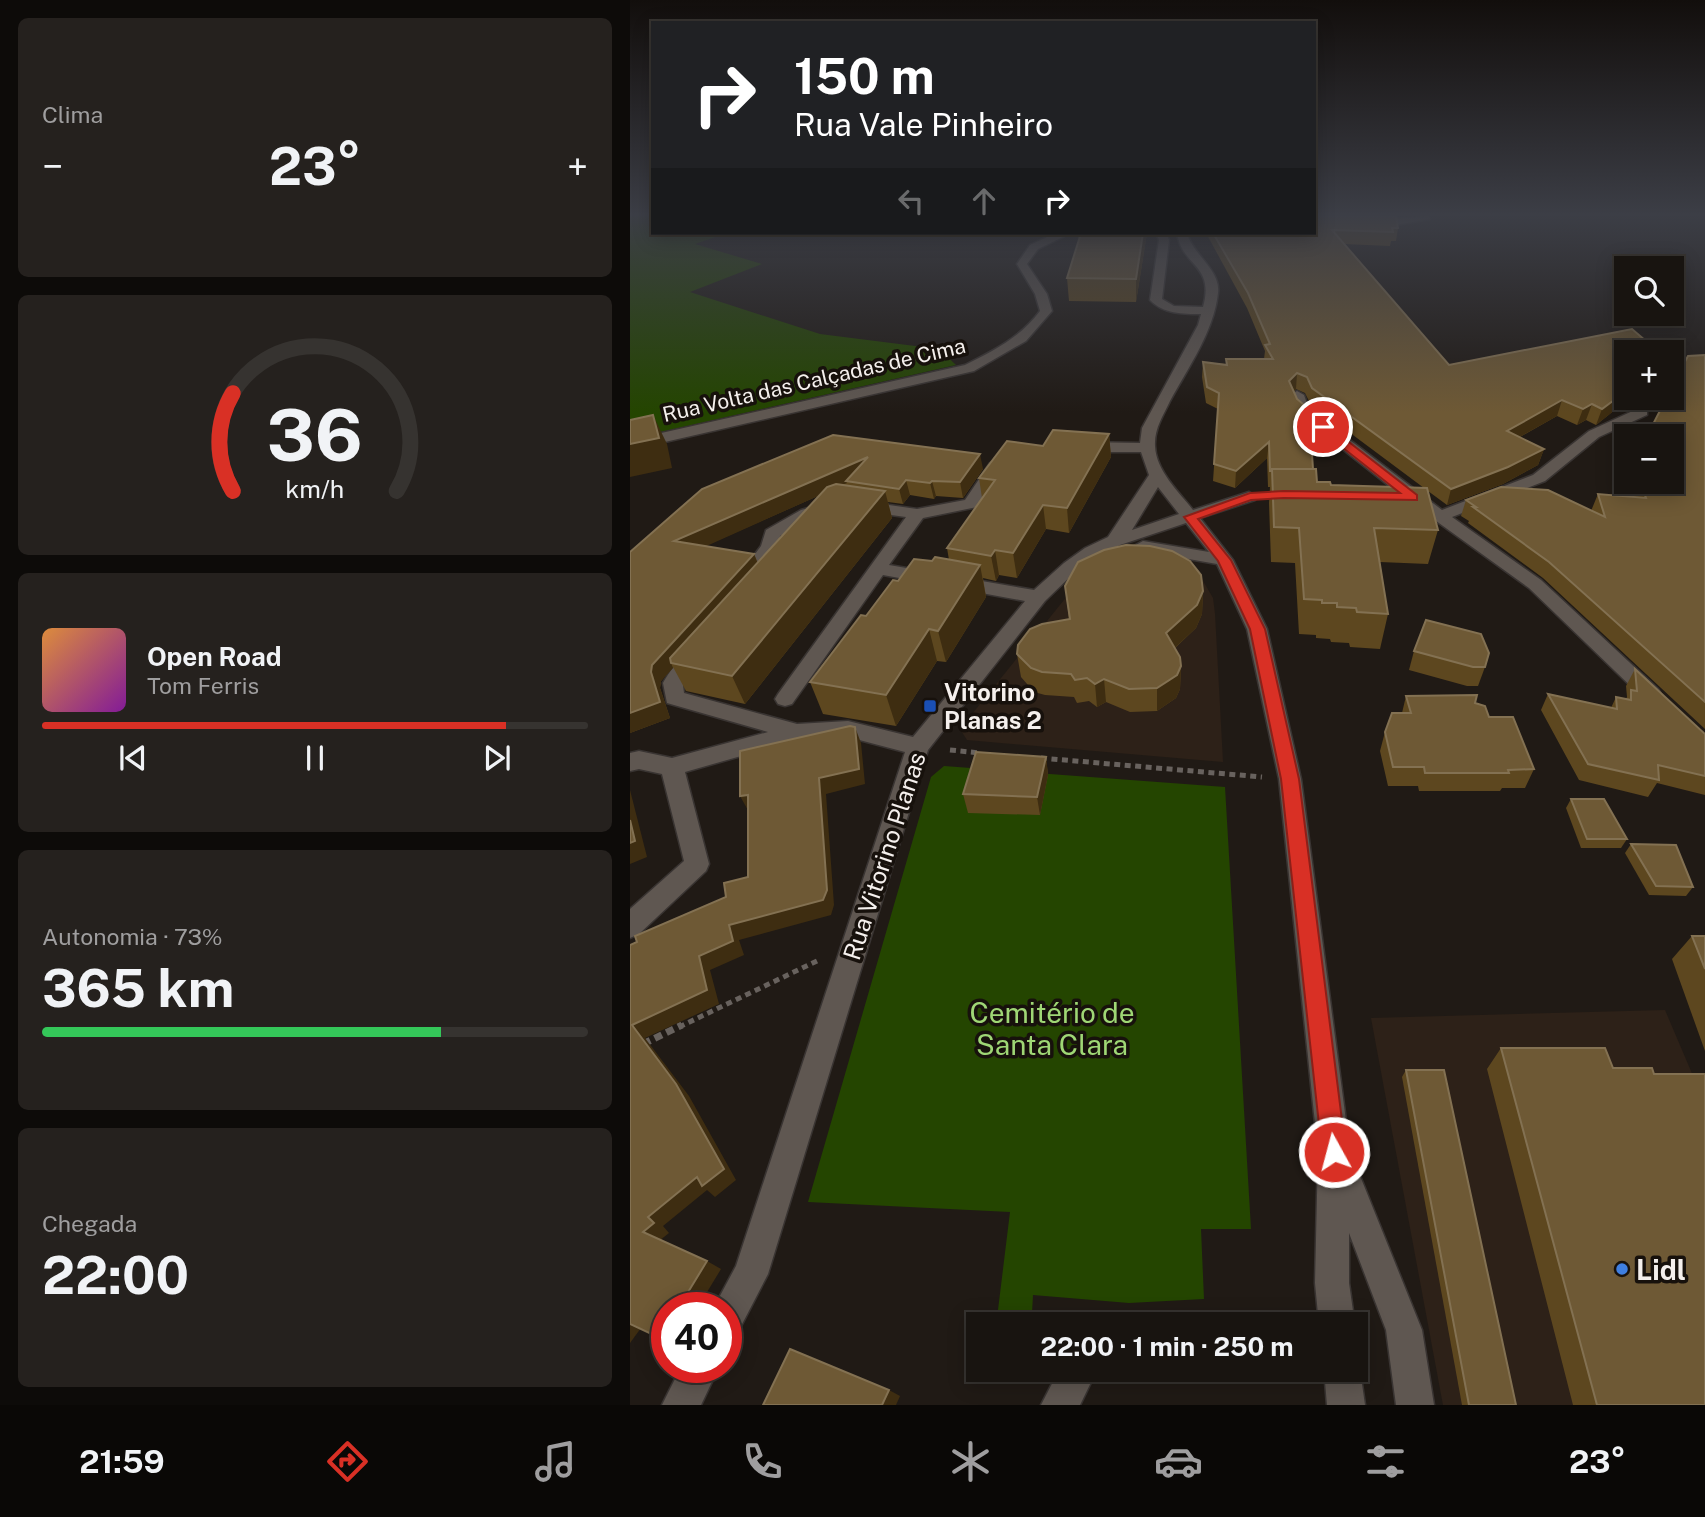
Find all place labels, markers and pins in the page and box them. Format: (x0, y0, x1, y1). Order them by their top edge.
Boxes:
pin (1293, 397, 1353, 457)
place label: Vitorino Planas 2 (944, 678, 1042, 734)
marker: Vitorino Planas 2 (922, 698, 938, 714)
place label: Lidl (1636, 1253, 1686, 1286)
marker: Lidl (1614, 1261, 1630, 1277)

